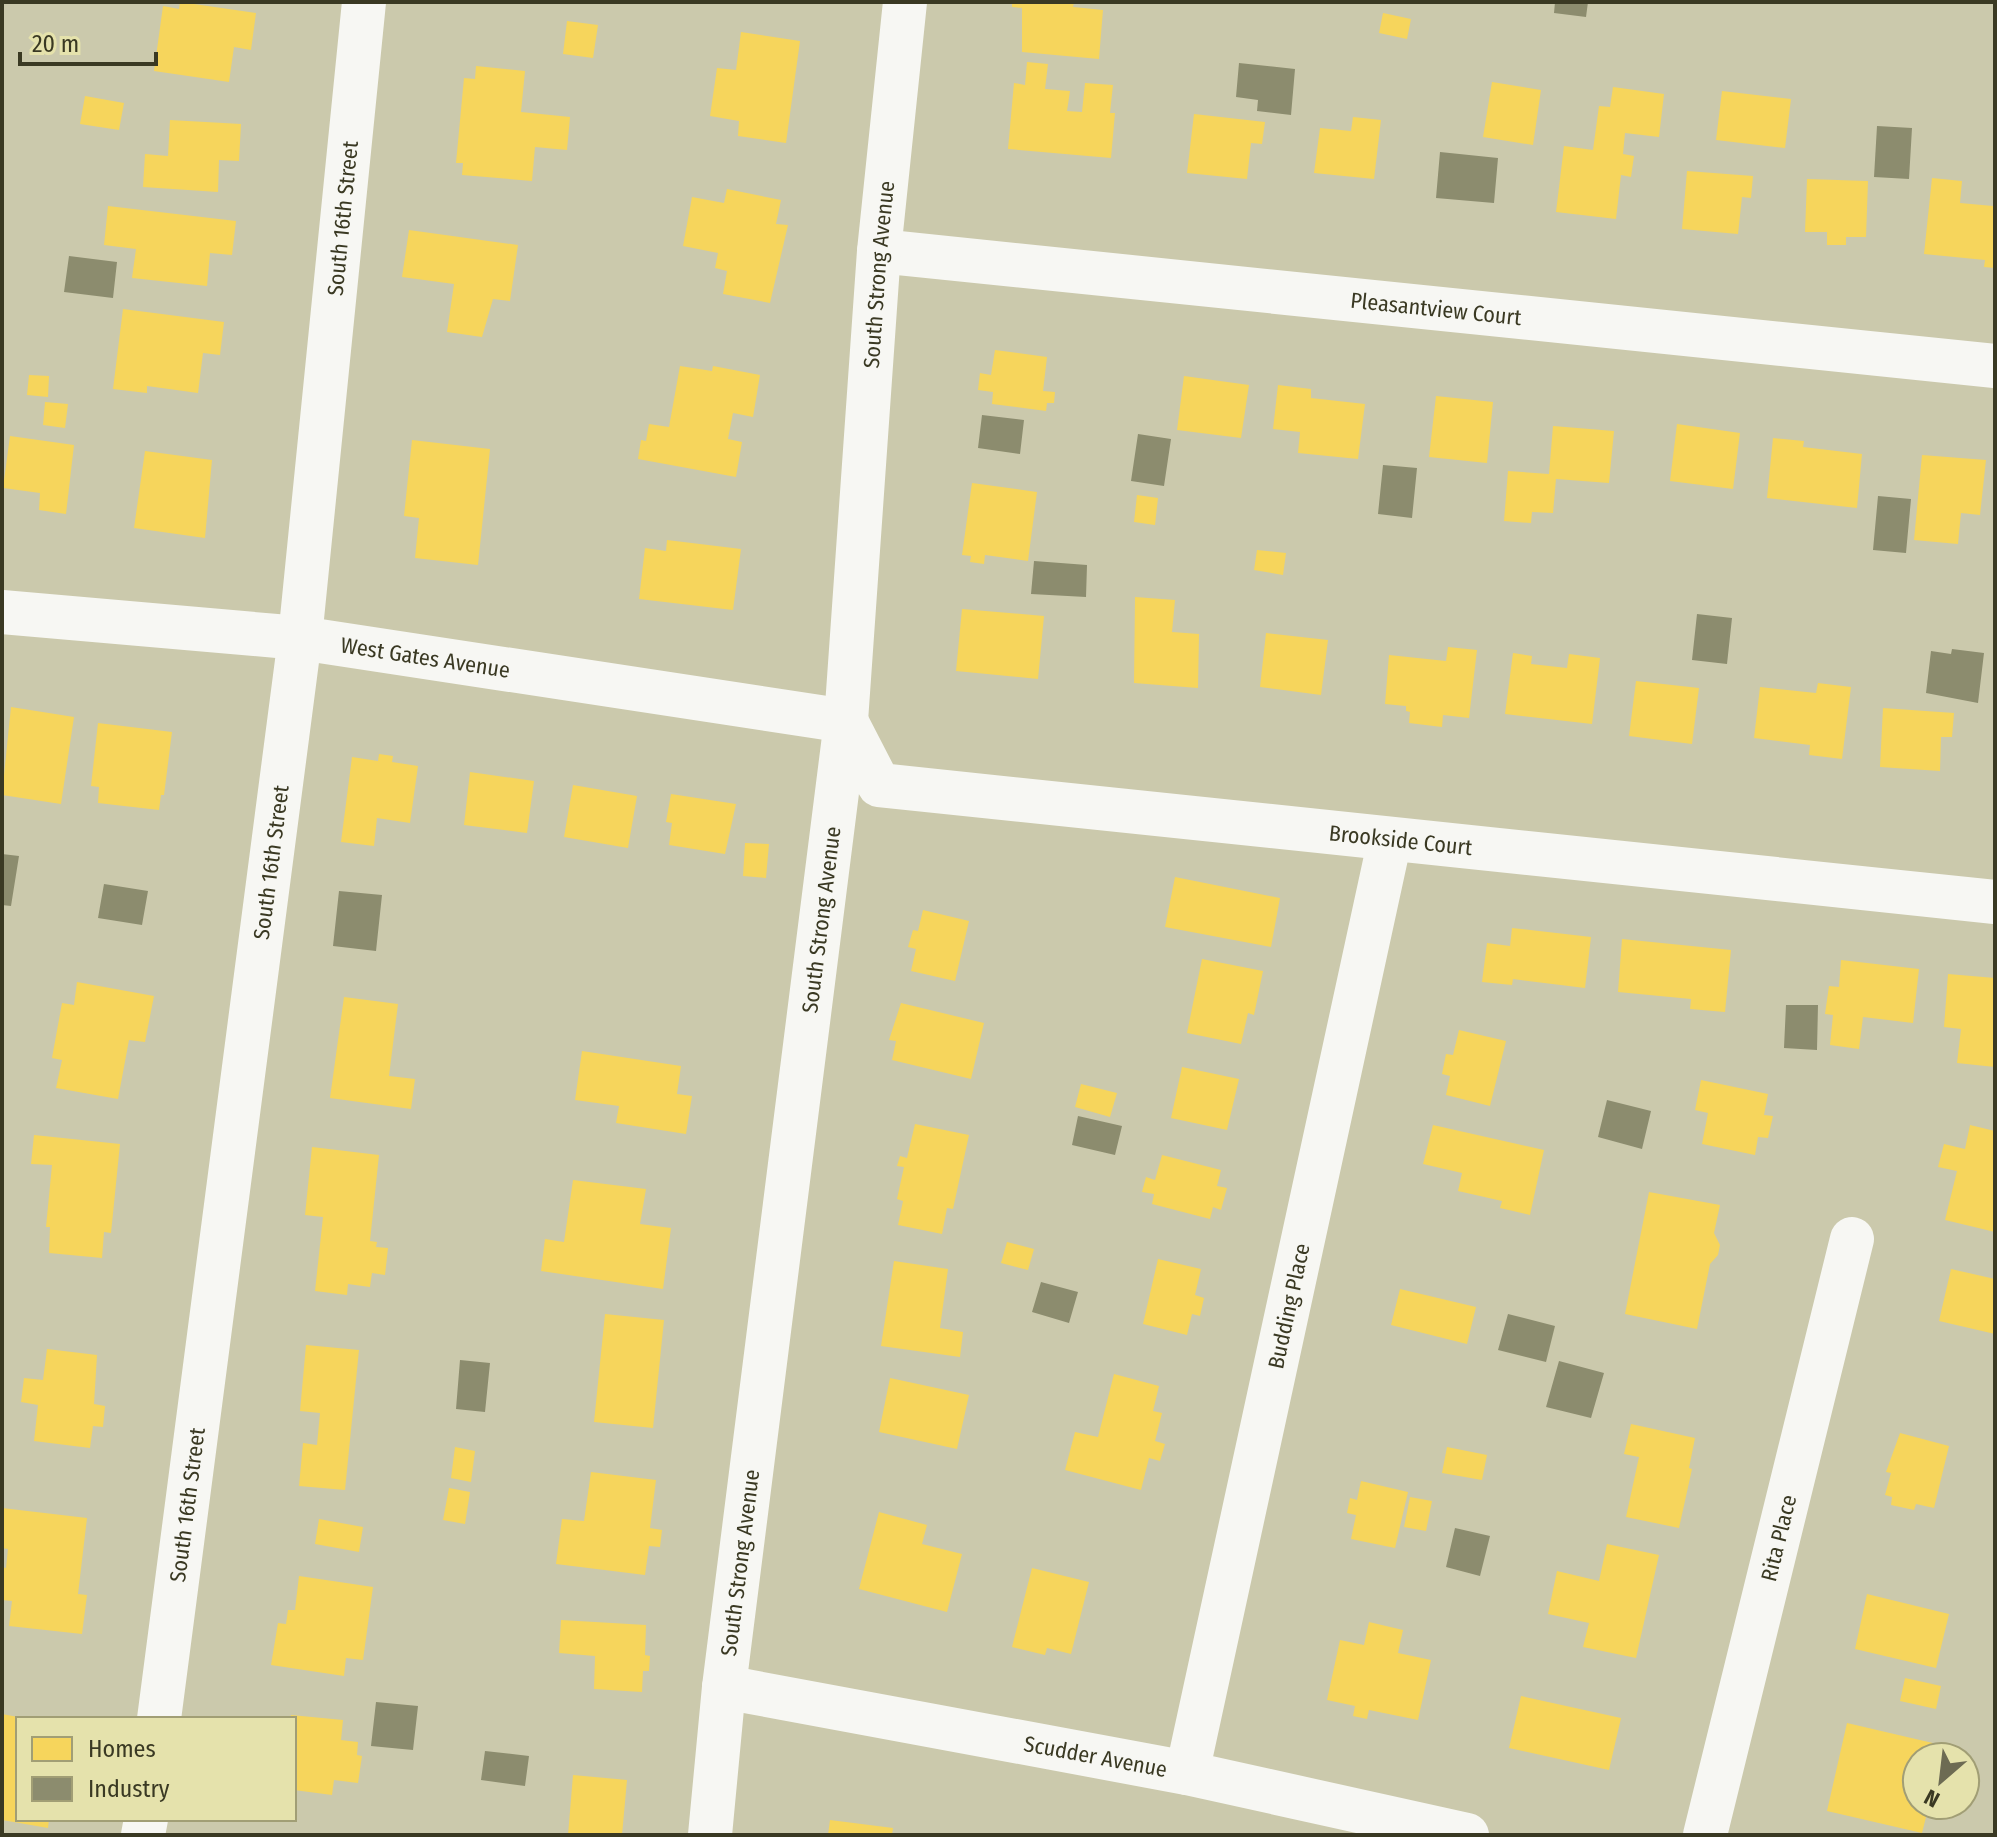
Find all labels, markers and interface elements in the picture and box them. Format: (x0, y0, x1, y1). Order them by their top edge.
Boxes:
scale bar (20, 16, 156, 66)
text: 20 m (32, 30, 79, 58)
street label: South 16th Street (322, 139, 364, 297)
street label: South Strong Avenue (858, 179, 900, 369)
street label: Pleasantview Court (1349, 287, 1524, 331)
street label: West Gates Avenue (339, 631, 512, 684)
street label: South 16th Street (248, 783, 295, 941)
street label: Brookside Court (1328, 819, 1474, 861)
street label: South Strong Avenue (796, 825, 847, 1015)
street label: Budding Place (1262, 1241, 1316, 1371)
street label: South 16th Street (164, 1425, 211, 1584)
street label: South Strong Avenue (715, 1468, 765, 1658)
street label: Rita Place (1755, 1492, 1802, 1584)
legend (16, 1717, 296, 1821)
street label: Scudder Avenue (1022, 1730, 1169, 1783)
text: Homes (88, 1735, 156, 1763)
north arrow (1901, 1741, 1981, 1821)
text: Industry (88, 1775, 170, 1803)
text: N (1920, 1783, 1944, 1813)

